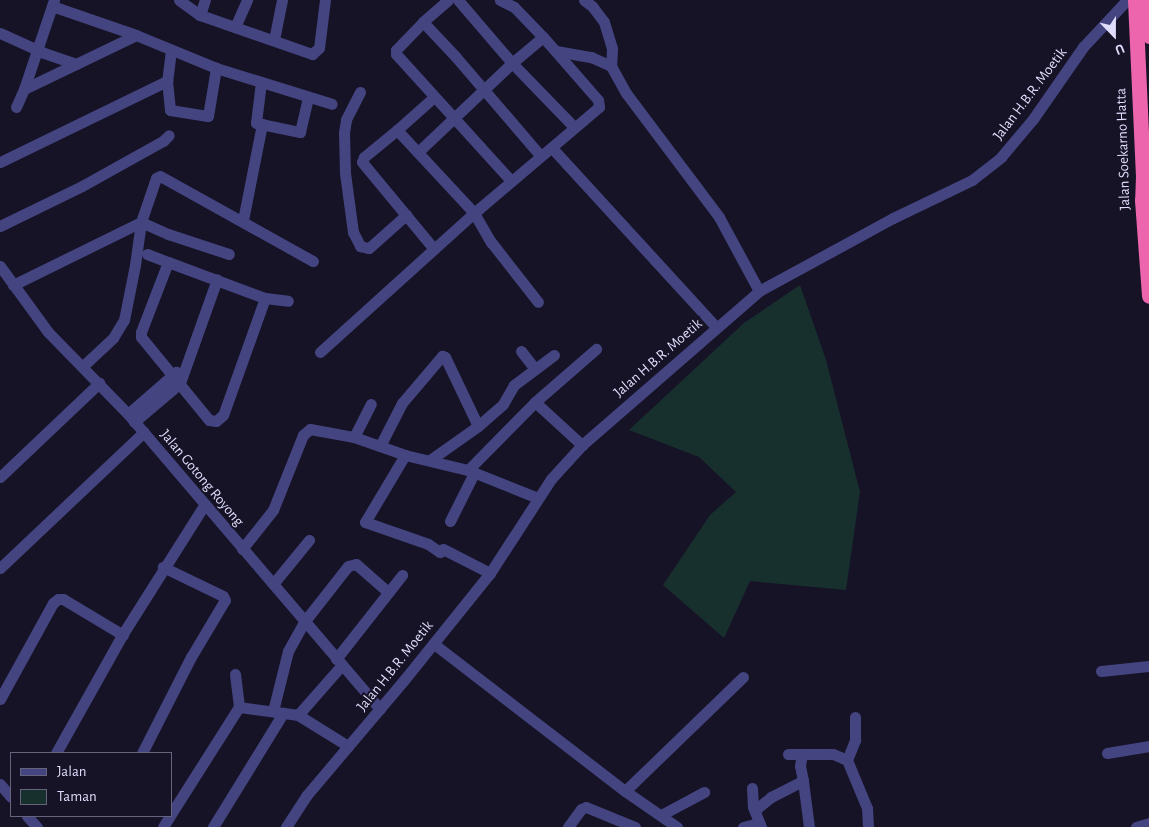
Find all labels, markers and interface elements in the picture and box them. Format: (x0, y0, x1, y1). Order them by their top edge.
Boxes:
north arrow (1089, 10, 1139, 60)
text: U (1113, 41, 1126, 57)
street label: Jalan H.B.R. Moetik (989, 44, 1071, 144)
street label: Jalan Soekarno Hatta (1112, 88, 1134, 210)
street label: Jalan H.B.R. Moetik (610, 315, 706, 401)
street label: Jalan Gotong Royong (156, 426, 248, 530)
street label: Jalan H.B.R. Moetik (353, 617, 437, 715)
legend (10, 752, 172, 817)
text: Jalan (57, 764, 87, 779)
text: Taman (57, 789, 97, 804)

